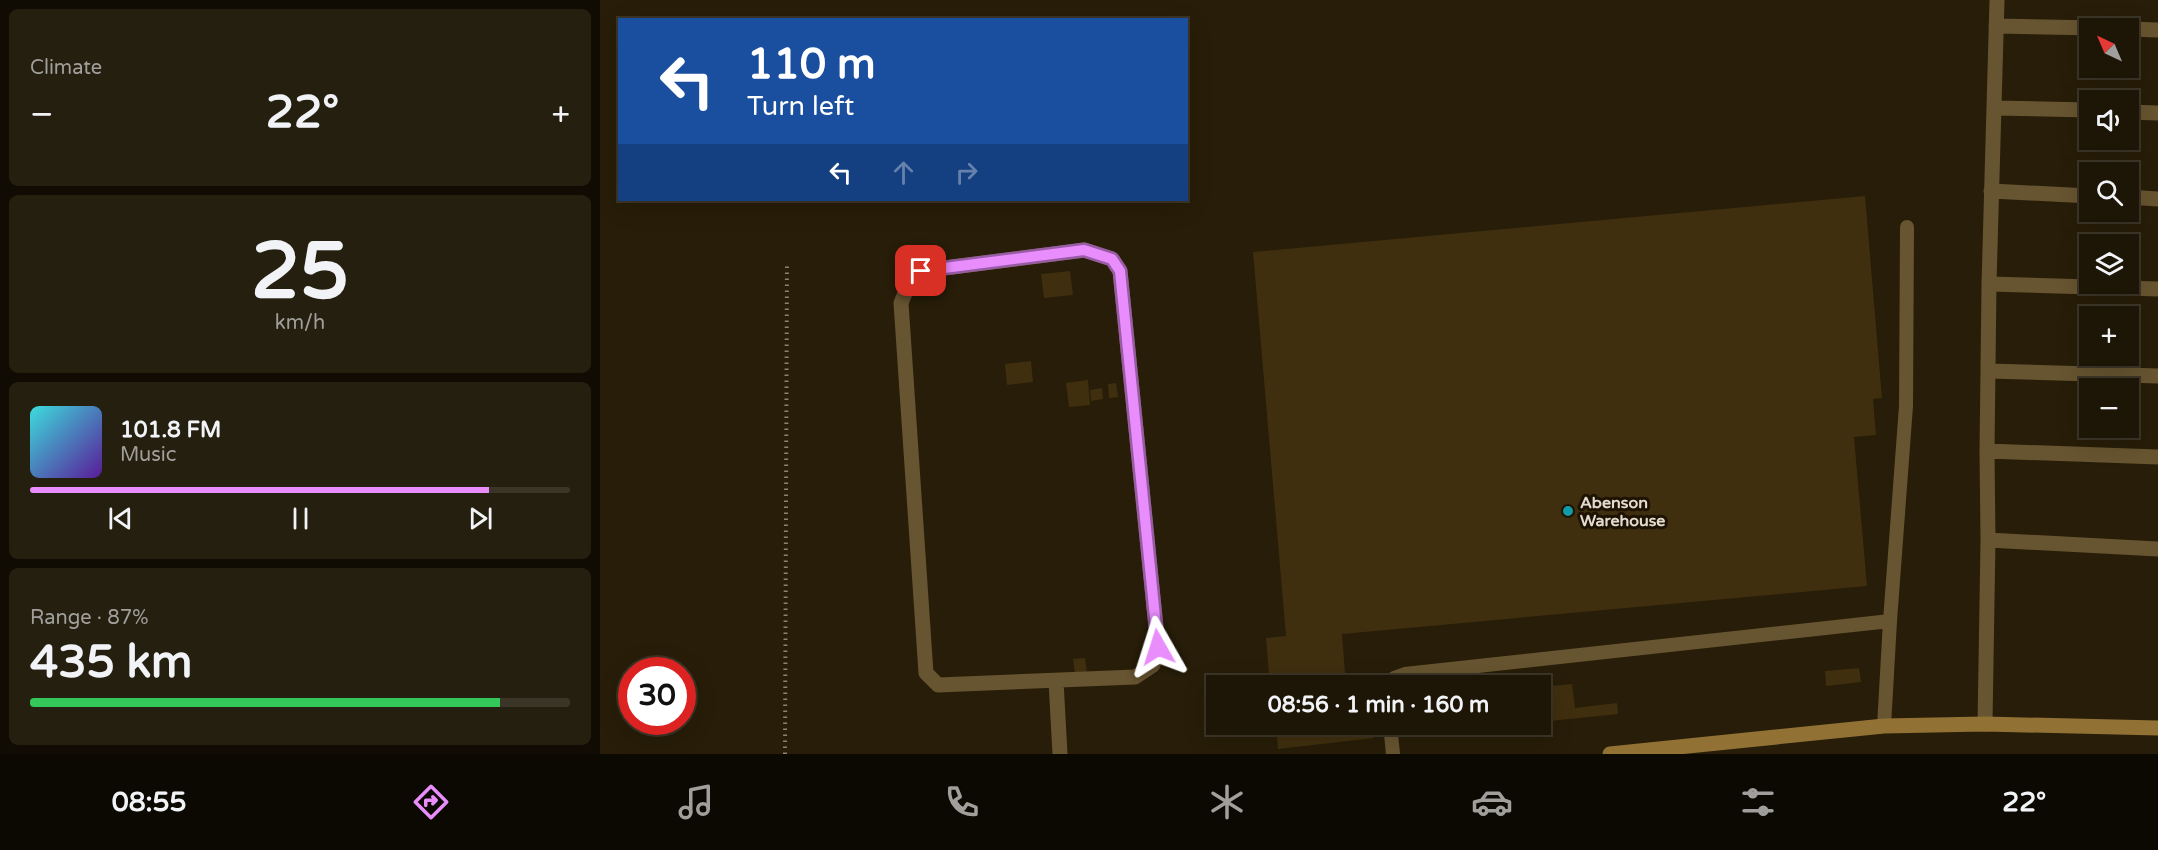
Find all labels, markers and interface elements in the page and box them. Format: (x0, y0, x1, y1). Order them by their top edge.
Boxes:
north arrow (2079, 18, 2139, 78)
map controls (2079, 18, 2139, 438)
text: 110 m (747, 39, 876, 90)
icon: left (648, 42, 726, 120)
text: Climate (30, 56, 102, 80)
text: 22° (266, 86, 339, 140)
text: Turn left (747, 90, 854, 123)
button: sound (2079, 90, 2139, 150)
text: − (30, 95, 54, 134)
text: + (551, 95, 570, 134)
icon: left (824, 156, 857, 189)
icon: ahead (887, 156, 920, 189)
icon: right (950, 156, 983, 189)
button: search (2079, 162, 2139, 222)
text: 25 (251, 225, 349, 319)
button: layers (2079, 234, 2139, 294)
pin (895, 245, 946, 296)
icon: arrive (904, 254, 937, 287)
button: + (2079, 306, 2139, 366)
text: km/h (275, 311, 325, 335)
button: − (2079, 378, 2139, 438)
text: 101.8 FM (120, 417, 221, 443)
text: Music (120, 443, 176, 467)
place label: Abenson Warehouse (1580, 493, 1665, 531)
icon: previous (104, 502, 137, 535)
icon: pause (284, 502, 317, 535)
icon: next (464, 502, 497, 535)
marker: Abenson Warehouse (1561, 504, 1575, 518)
text: Range · 87% (30, 606, 149, 630)
position arrow (1126, 615, 1190, 679)
text: 435 km (30, 636, 192, 690)
speed limit sign: 30 (618, 657, 696, 735)
text: 08:56 · 1 min · 160 m (1268, 692, 1489, 718)
icon: directions (410, 781, 452, 823)
icon: music (675, 781, 717, 823)
icon: phone (941, 781, 983, 823)
icon: climate (1206, 781, 1248, 823)
icon: car (1471, 781, 1513, 823)
icon: filters (1737, 781, 1779, 823)
text: 08:55 (112, 786, 187, 819)
text: 22° (2002, 786, 2046, 819)

